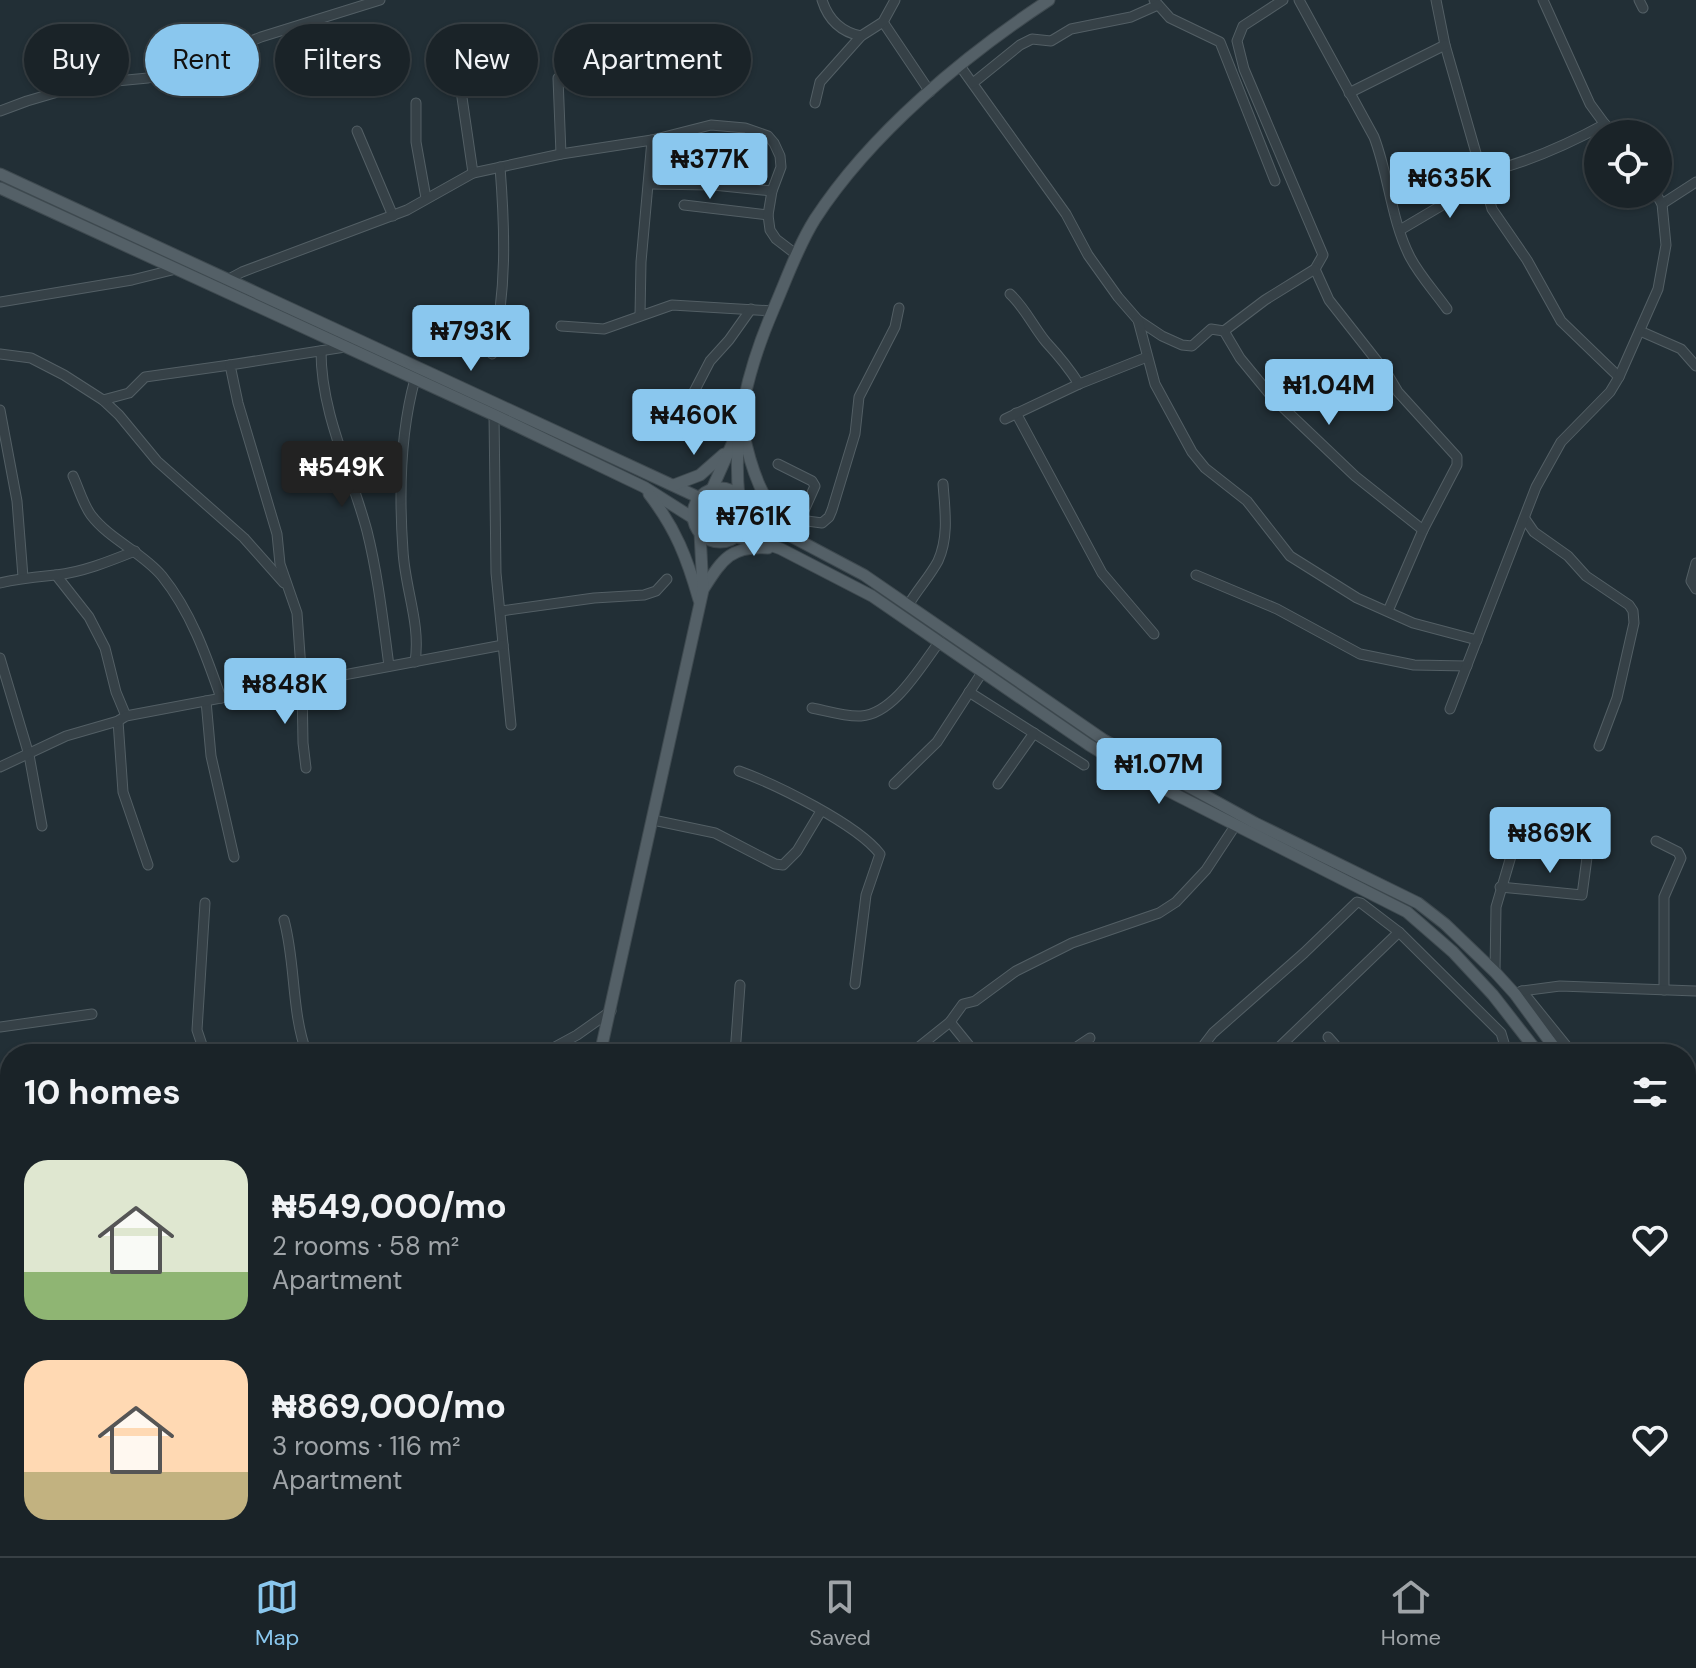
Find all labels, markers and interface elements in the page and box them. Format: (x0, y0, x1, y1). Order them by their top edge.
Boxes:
chip: Buy (24, 24, 129, 96)
chip: Rent (145, 24, 259, 96)
chip: Filters (275, 24, 410, 96)
chip: New (426, 24, 538, 96)
chip: Apartment (554, 24, 751, 96)
map controls (1584, 120, 1672, 208)
button: locate (1584, 120, 1672, 208)
pin: ₦377K (654, 133, 766, 201)
text: ₦377K (670, 142, 750, 176)
pin: ₦635K (1394, 152, 1506, 220)
text: ₦635K (1408, 161, 1492, 195)
pin: ₦793K (415, 305, 527, 373)
text: ₦793K (430, 314, 512, 348)
pin: ₦1.04M (1264, 359, 1394, 427)
text: ₦1.04M (1283, 368, 1375, 402)
pin: ₦460K (638, 389, 750, 457)
text: ₦460K (650, 398, 738, 432)
pin: ₦549K (286, 441, 398, 509)
text: ₦549K (299, 450, 385, 484)
pin: ₦761K (698, 490, 810, 558)
text: ₦761K (716, 499, 792, 533)
pin: ₦848K (229, 658, 341, 726)
text: ₦848K (242, 667, 328, 701)
pin: ₦1.07M (1094, 738, 1224, 806)
text: ₦1.07M (1115, 747, 1203, 781)
pin: ₦869K (1494, 807, 1606, 875)
text: ₦869K (1508, 816, 1592, 850)
text: 10 homes (24, 1070, 181, 1115)
icon: filters (1628, 1070, 1672, 1114)
text: ₦549,000/mo (272, 1184, 507, 1229)
icon: home (88, 1192, 184, 1288)
icon: heart (1628, 1218, 1672, 1262)
text: 2 rooms · 58 m² (272, 1229, 459, 1263)
text: Apartment (272, 1263, 403, 1297)
text: ₦869,000/mo (272, 1384, 506, 1429)
icon: home (88, 1392, 184, 1488)
icon: heart (1628, 1418, 1672, 1462)
text: 3 rooms · 116 m² (272, 1429, 461, 1463)
text: Apartment (272, 1463, 403, 1497)
tab: Map (255, 1575, 299, 1652)
tab: Saved (809, 1575, 871, 1652)
tab: Home (1381, 1575, 1441, 1652)

